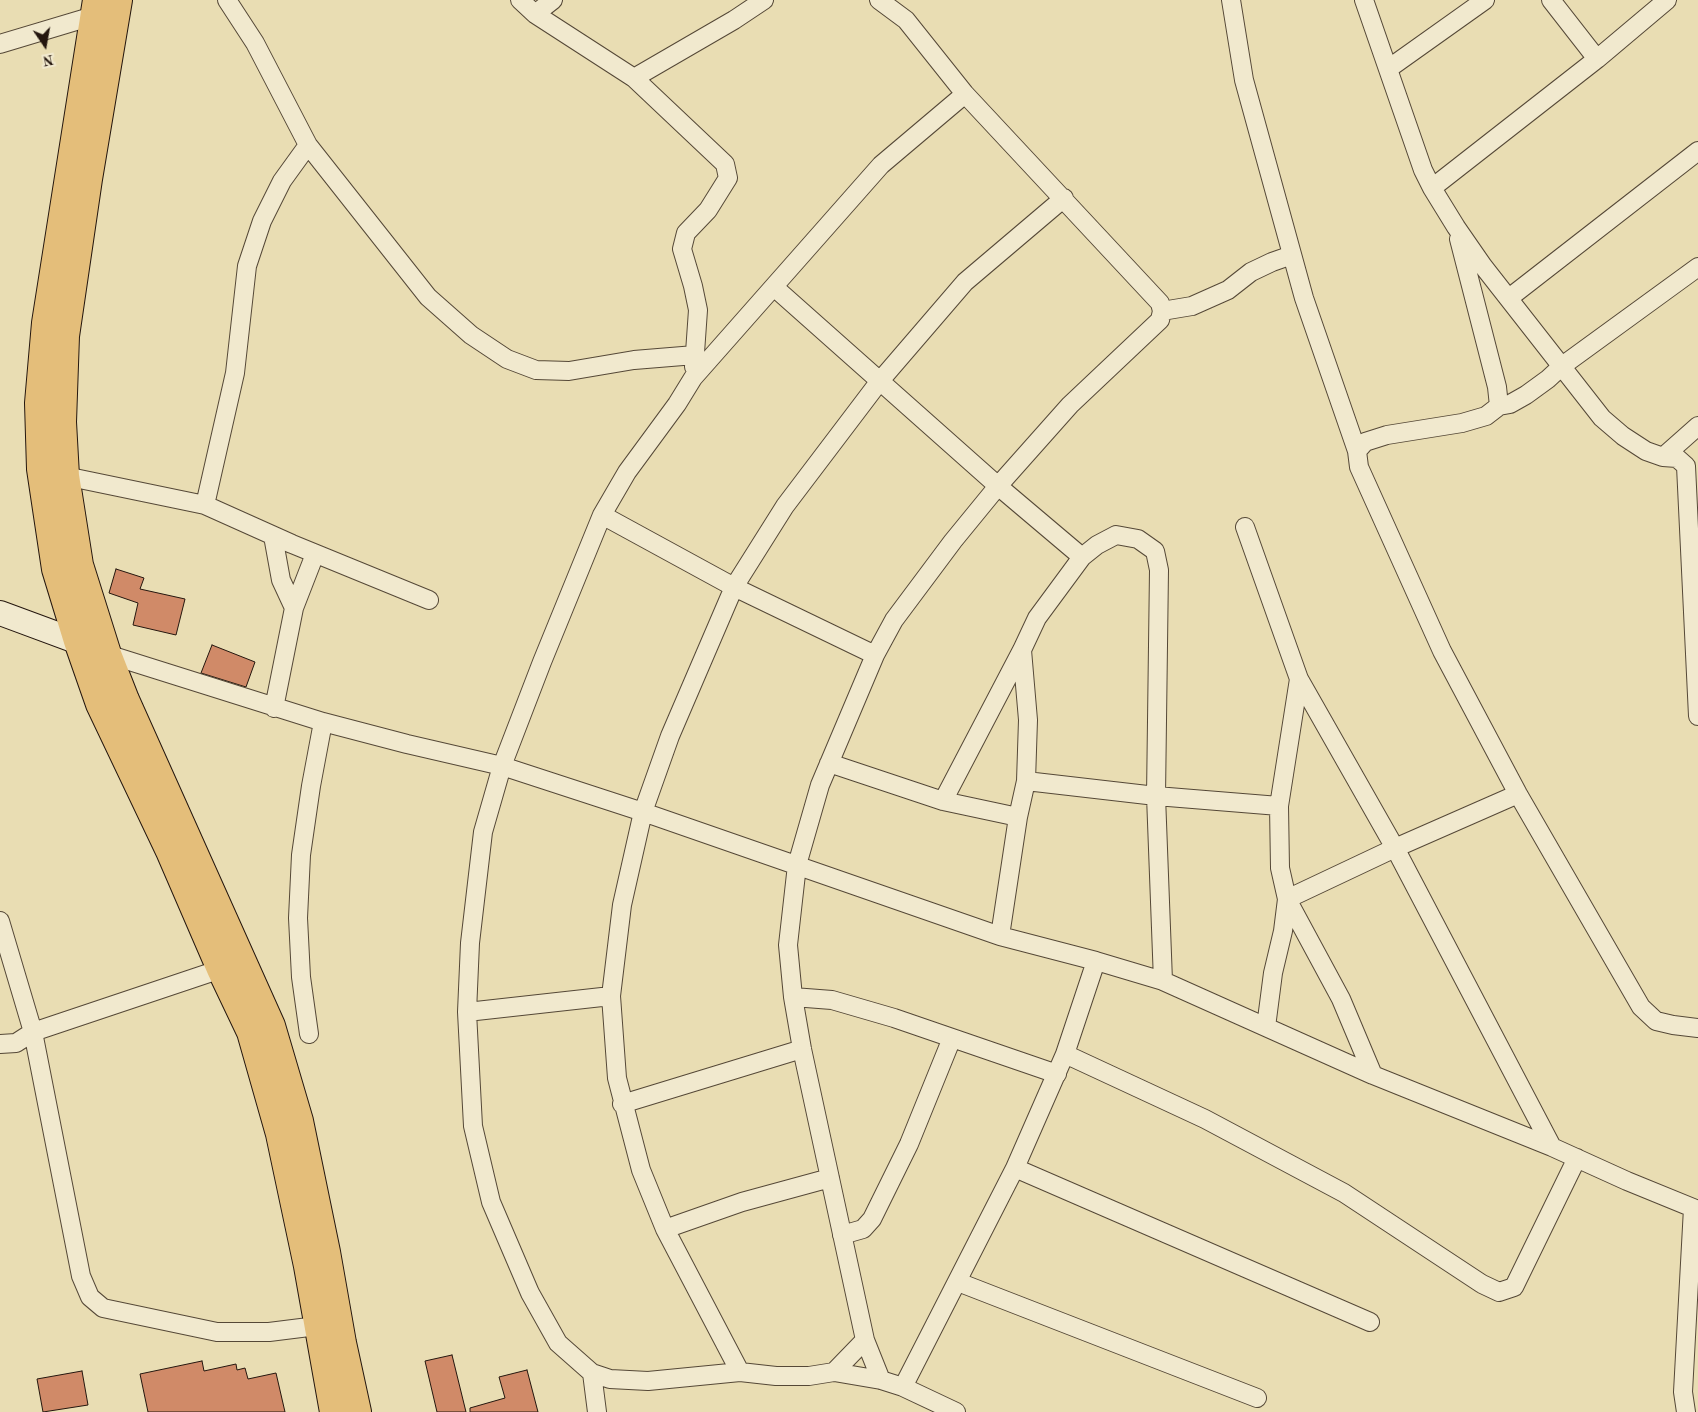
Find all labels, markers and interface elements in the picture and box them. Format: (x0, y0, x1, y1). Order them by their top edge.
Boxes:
north arrow (20, 20, 70, 70)
text: N (41, 52, 55, 68)

